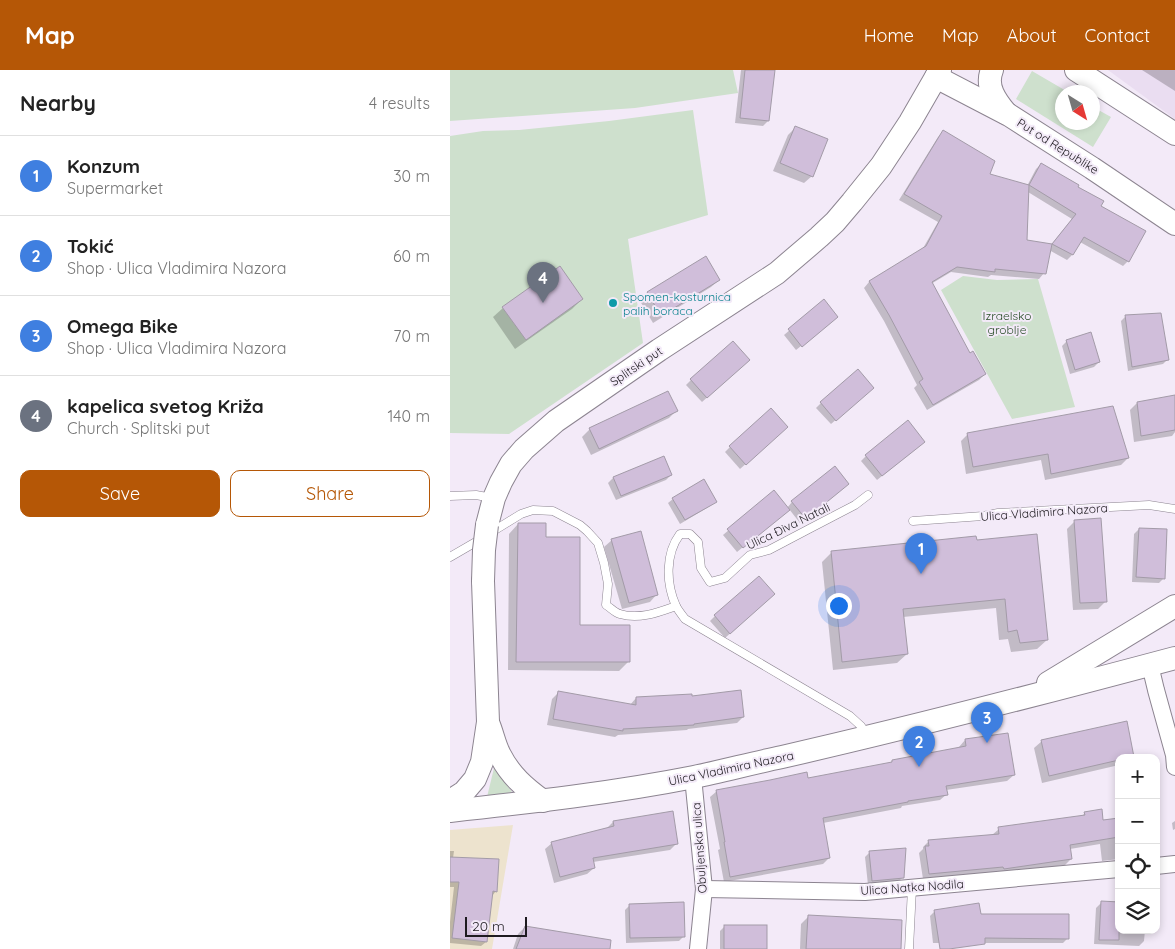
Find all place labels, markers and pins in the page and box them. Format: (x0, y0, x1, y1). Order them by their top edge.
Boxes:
pin: 4 (527, 262, 559, 303)
place label: Spomen-kosturnica palih boraca (623, 289, 731, 318)
marker: Spomen-kosturnica palih boraca (607, 297, 619, 309)
pin: 1 (905, 533, 937, 574)
pin: 3 (971, 702, 1003, 743)
pin: 2 (903, 726, 935, 767)

